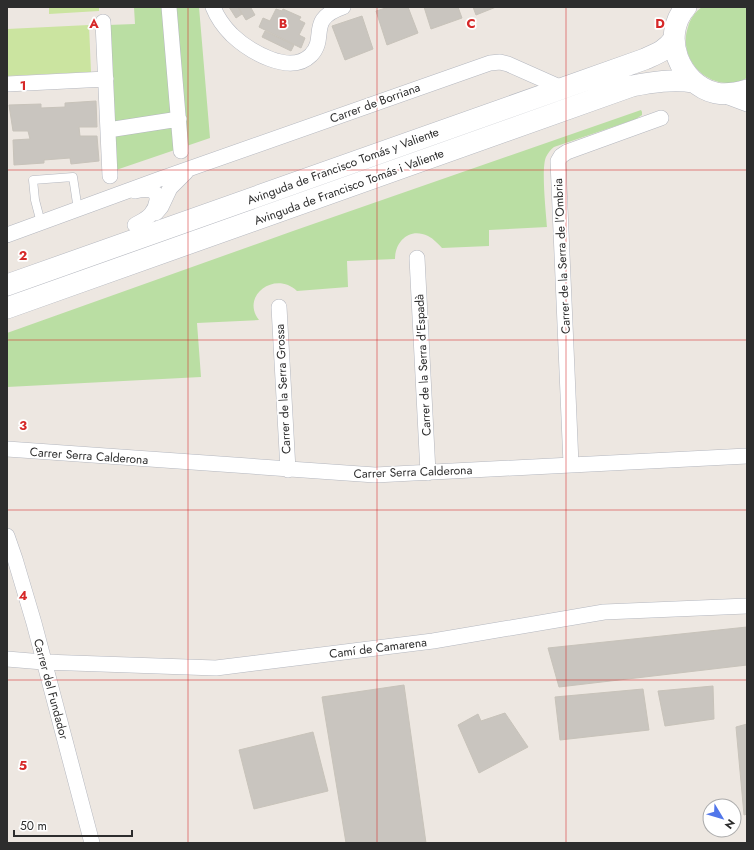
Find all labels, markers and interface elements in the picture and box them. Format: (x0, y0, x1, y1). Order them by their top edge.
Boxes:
text: A (88, 14, 99, 33)
text: B (279, 14, 288, 33)
text: C (466, 14, 476, 33)
text: D (655, 14, 665, 33)
text: 1 (20, 76, 26, 95)
street label: Carrer de Borriana (327, 78, 423, 128)
street label: Avinguda de Francisco Tomás y Valiente (245, 123, 441, 209)
street label: Avinguda de Francisco Tomás i Valiente (252, 144, 446, 230)
street label: Carrer de la Serra de l’Ombria (549, 177, 575, 334)
text: 2 (19, 246, 27, 265)
street label: Carrer de la Serra d'Espadà (410, 293, 436, 436)
street label: Carrer de la Serra Grossa (271, 323, 295, 455)
text: 3 (19, 416, 27, 435)
street label: Carrer Serra Calderona (29, 443, 149, 469)
street label: Carrer Serra Calderona (353, 461, 473, 483)
text: 4 (18, 586, 28, 605)
street label: Camí de Camarena (328, 633, 428, 663)
street label: Carrer del Fundador (29, 637, 73, 742)
text: 5 (19, 756, 27, 775)
north arrow (702, 798, 742, 838)
scale bar (14, 812, 132, 838)
text: N (721, 816, 739, 833)
text: 50 m (20, 817, 47, 835)

